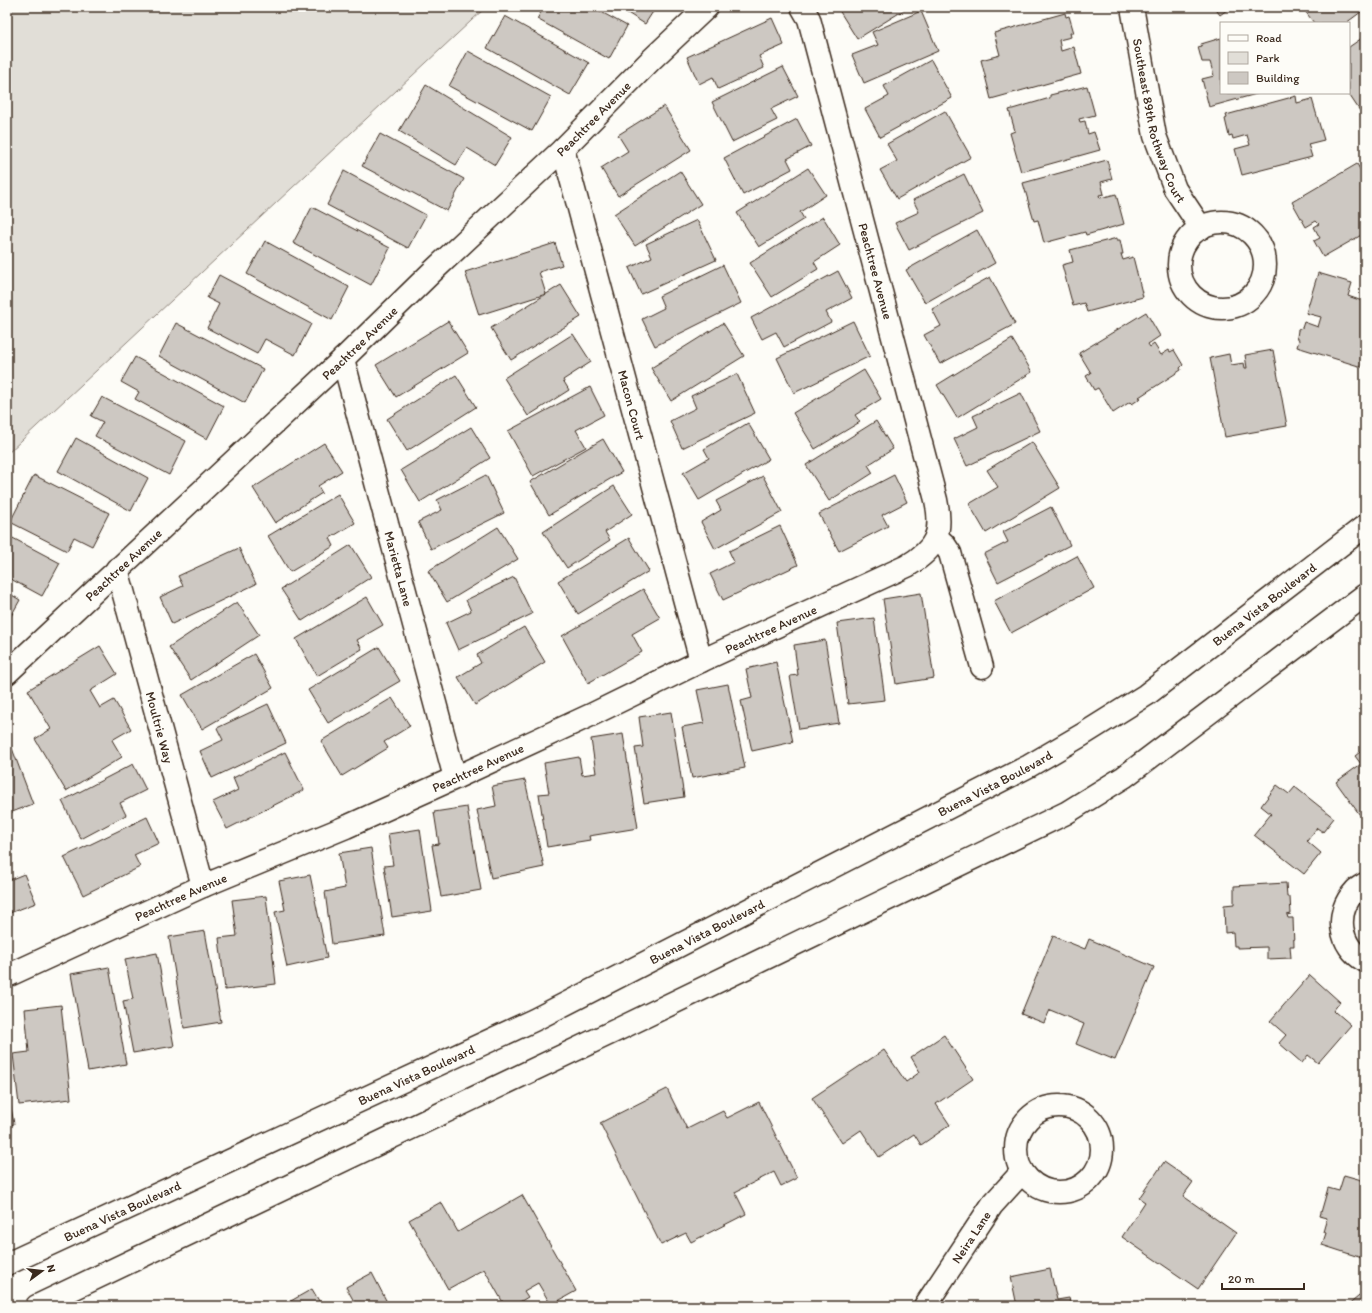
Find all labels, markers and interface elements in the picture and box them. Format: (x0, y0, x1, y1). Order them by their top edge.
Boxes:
legend (1220, 22, 1350, 94)
text: Road (1256, 31, 1282, 45)
street label: Southeast 89th Rothway Court (1130, 37, 1189, 206)
text: Park (1256, 51, 1280, 65)
text: Building (1256, 71, 1300, 85)
street label: Peachtree Avenue (553, 78, 634, 159)
street label: Peachtree Avenue (855, 221, 896, 321)
street label: Peachtree Avenue (319, 303, 401, 383)
street label: Macon Court (615, 368, 648, 442)
street label: Peachtree Avenue (82, 525, 165, 604)
street label: Marietta Lane (381, 529, 416, 608)
street label: Buena Vista Boulevard (1209, 560, 1319, 649)
street label: Peachtree Avenue (723, 602, 819, 657)
street label: Moultrie Way (143, 690, 176, 765)
street label: Peachtree Avenue (430, 740, 526, 795)
street label: Buena Vista Boulevard (935, 747, 1055, 820)
street label: Peachtree Avenue (133, 870, 229, 924)
street label: Buena Vista Boulevard (647, 896, 767, 967)
street label: Buena Vista Boulevard (356, 1041, 477, 1108)
street label: Buena Vista Boulevard (62, 1178, 183, 1245)
street label: Neira Lane (949, 1208, 994, 1266)
north arrow (22, 1251, 62, 1291)
text: N (44, 1263, 58, 1274)
scale bar (1222, 1265, 1304, 1291)
text: 20 m (1228, 1272, 1255, 1286)

